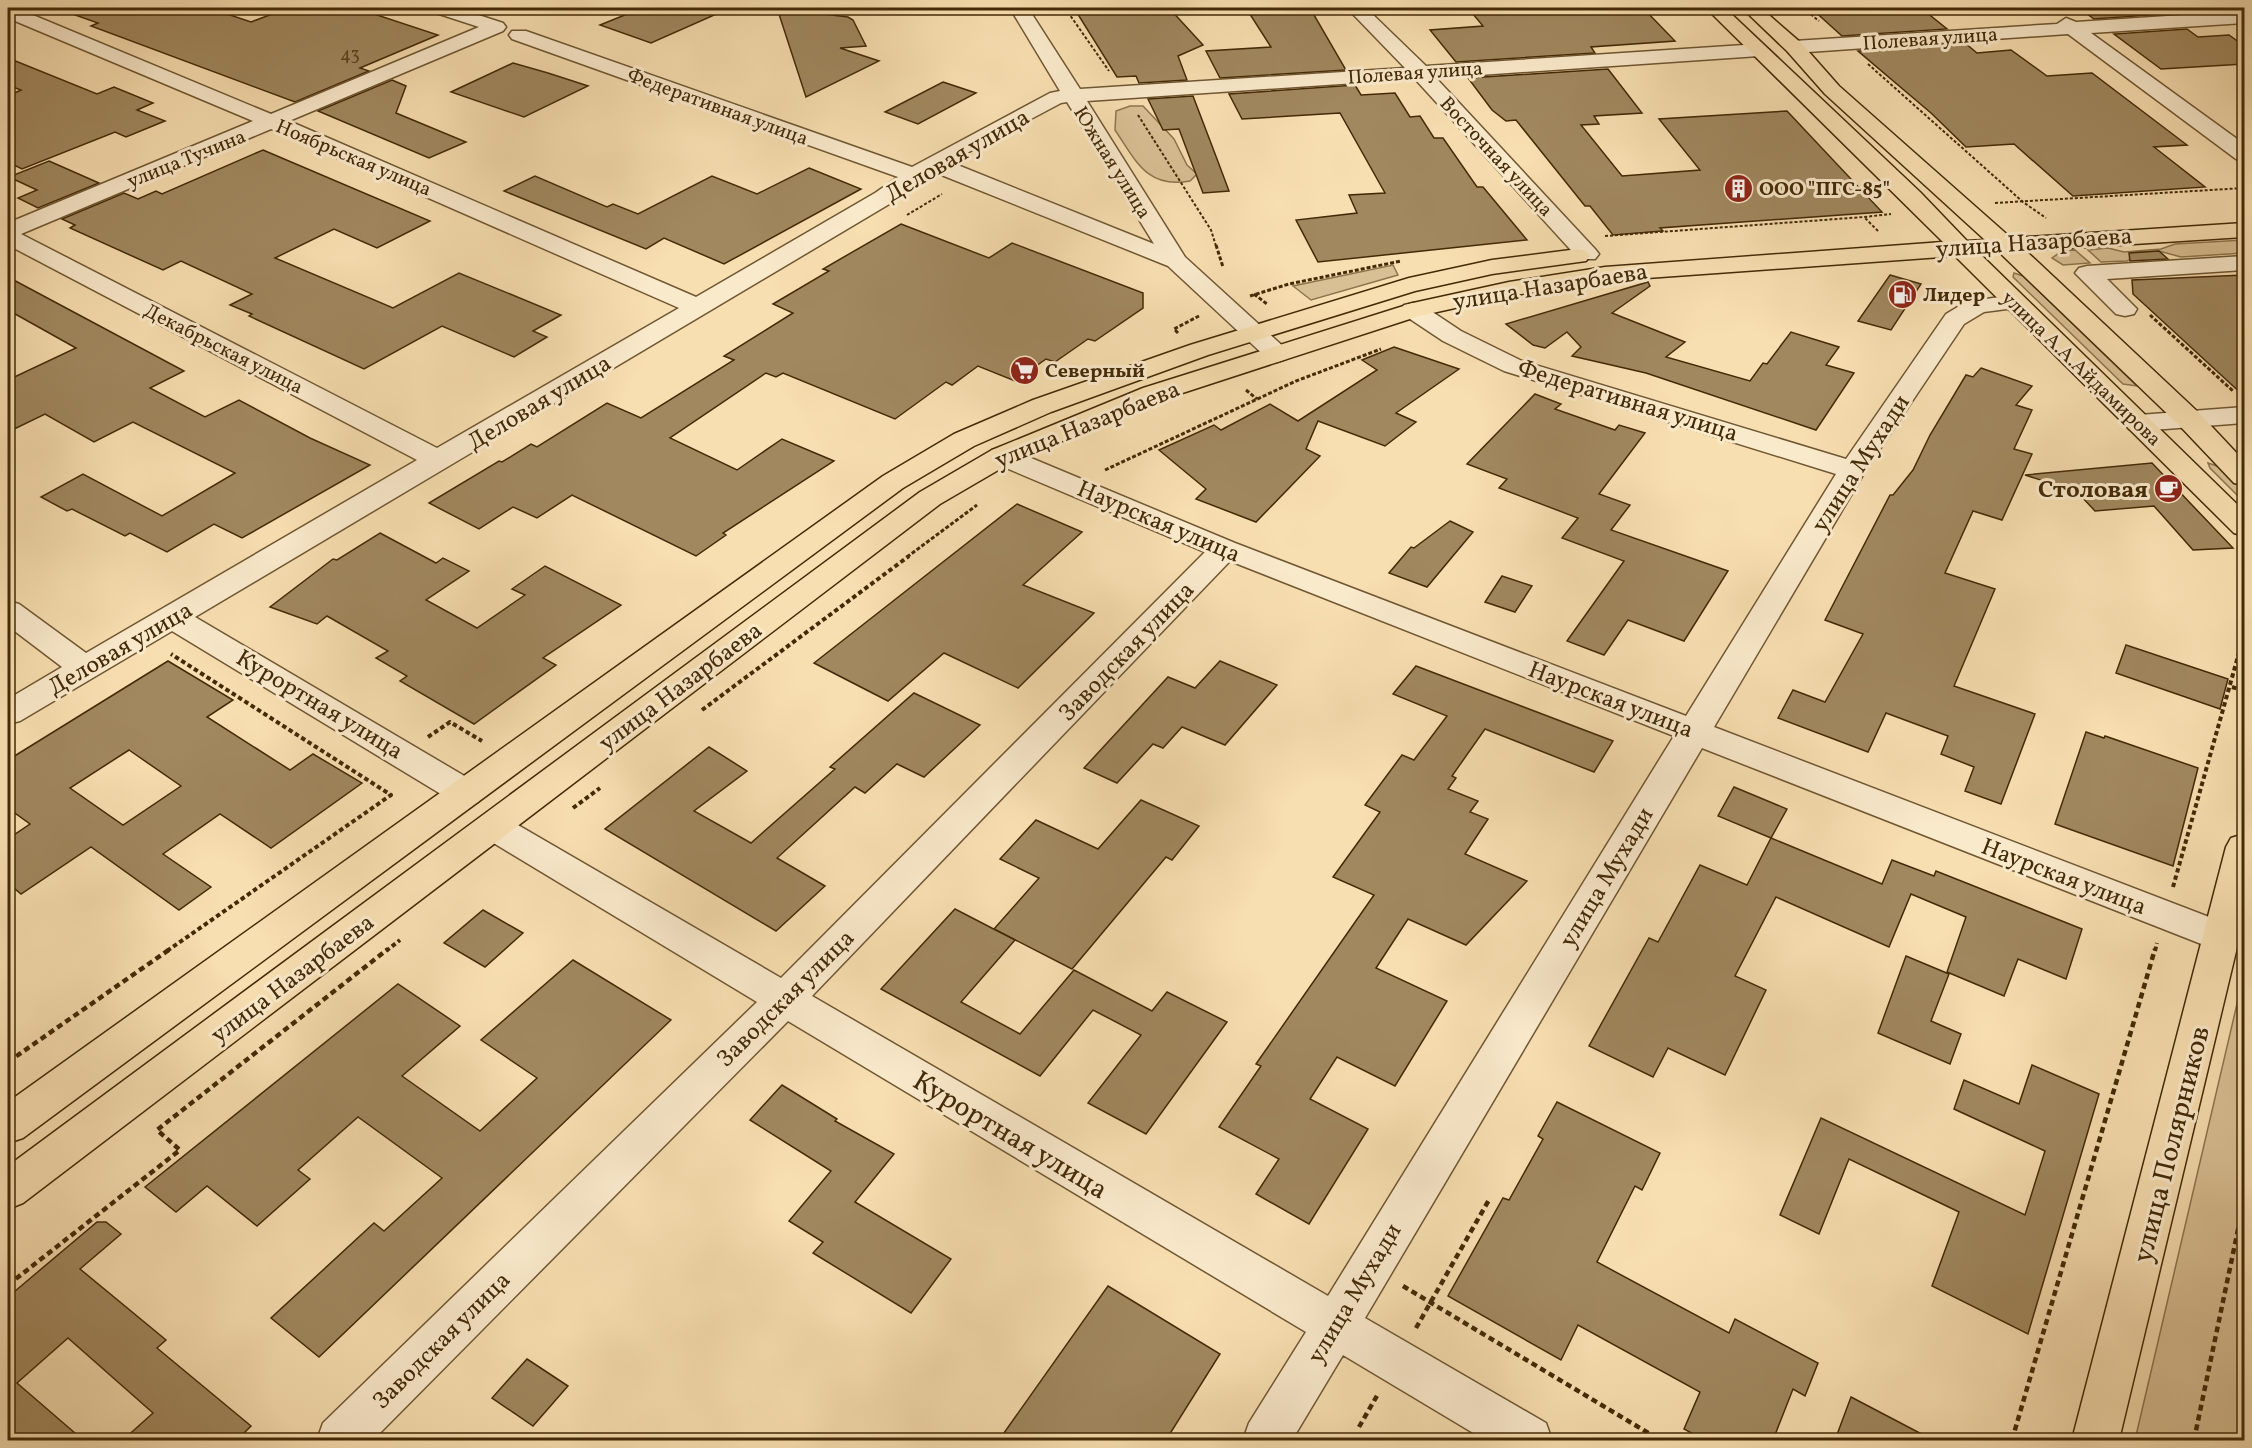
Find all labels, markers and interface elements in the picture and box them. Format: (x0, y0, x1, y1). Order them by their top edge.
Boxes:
street label: Полевая улица (1862, 21, 1999, 59)
house number: 43 (340, 43, 360, 68)
street label: Полевая улица (1347, 55, 1484, 93)
street label: Федеративная улица (623, 62, 812, 154)
street label: Восточная улица (1432, 91, 1559, 224)
street label: Деловая улица (879, 101, 1037, 212)
street label: Южная улица (1066, 101, 1157, 225)
street label: Ноябрьская улица (271, 113, 435, 204)
street label: улица Тучина (123, 123, 250, 196)
building icon: ООО "ПГС-85" (1722, 172, 1754, 204)
place label: ООО "ПГС-85" (1759, 176, 1890, 204)
street label: улица Назарбаева (1935, 220, 2134, 268)
street label: улица Назарбаева (1450, 256, 1650, 320)
fuel station icon: Лидер (1886, 278, 1918, 310)
place label: Лидер (1923, 282, 1985, 310)
street label: улица А.А.Айдамирова (1994, 285, 2167, 453)
street label: Декабрьская улица (139, 297, 308, 402)
street label: Деловая улица (462, 347, 618, 460)
street label: Федеративная улица (1513, 352, 1742, 452)
supermarket icon: Северный (1008, 354, 1040, 386)
place label: Северный (1045, 358, 1145, 386)
street label: улица Назарбаева (990, 373, 1186, 479)
street label: улица Мухади (1804, 388, 1919, 540)
street label: Наурская улица (1071, 473, 1245, 573)
cafe icon: Столовая (2153, 473, 2185, 505)
place label: Столовая (2038, 474, 2148, 508)
street label: Заводская улица (1052, 575, 1203, 730)
street label: Деловая улица (42, 594, 200, 705)
street label: улица Назарбаева (592, 615, 770, 761)
street label: Курортная улица (229, 642, 409, 769)
street label: Наурская улица (1523, 654, 1698, 748)
street label: улица Мухади (1552, 801, 1663, 955)
street label: Наурская улица (1976, 831, 2151, 925)
street label: улица Назарбаева (204, 907, 382, 1053)
street label: Заводская улица (710, 923, 863, 1076)
street label: улица Полярников (2124, 1022, 2221, 1267)
street label: Курортная улица (905, 1062, 1115, 1210)
street label: улица Мухади (1300, 1217, 1411, 1371)
street label: Заводская улица (366, 1265, 519, 1418)

